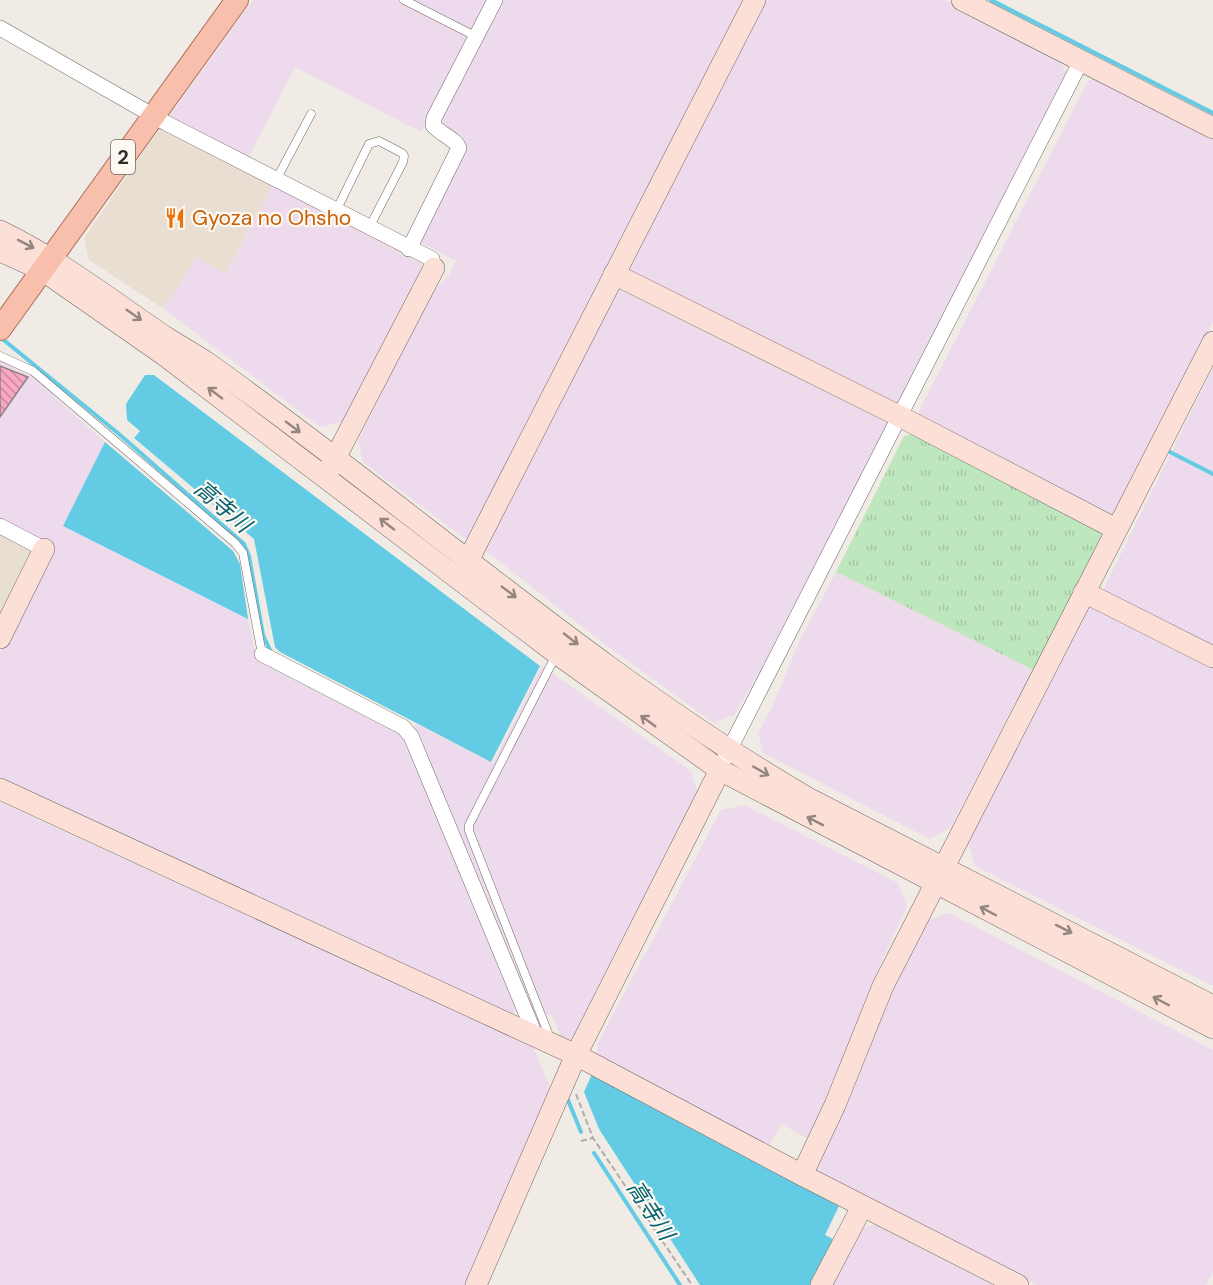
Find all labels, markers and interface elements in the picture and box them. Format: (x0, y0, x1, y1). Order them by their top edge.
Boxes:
road number: 2 (111, 140, 135, 174)
place label: Gyoza no Ohsho (192, 204, 351, 232)
restaurant icon: Gyoza no Ohsho (163, 206, 187, 230)
one-way arrow (16, 239, 34, 250)
one-way arrow (125, 309, 141, 321)
one-way arrow (207, 387, 223, 400)
one-way arrow (284, 421, 300, 434)
water label: 高寺川 (188, 474, 259, 540)
one-way arrow (379, 517, 395, 530)
one-way arrow (501, 585, 517, 598)
one-way arrow (563, 632, 579, 645)
one-way arrow (641, 714, 657, 727)
one-way arrow (752, 765, 769, 777)
one-way arrow (807, 815, 825, 826)
one-way arrow (980, 905, 998, 916)
one-way arrow (1055, 924, 1073, 936)
one-way arrow (1153, 995, 1170, 1007)
water label: 高寺川 (620, 1175, 682, 1248)

